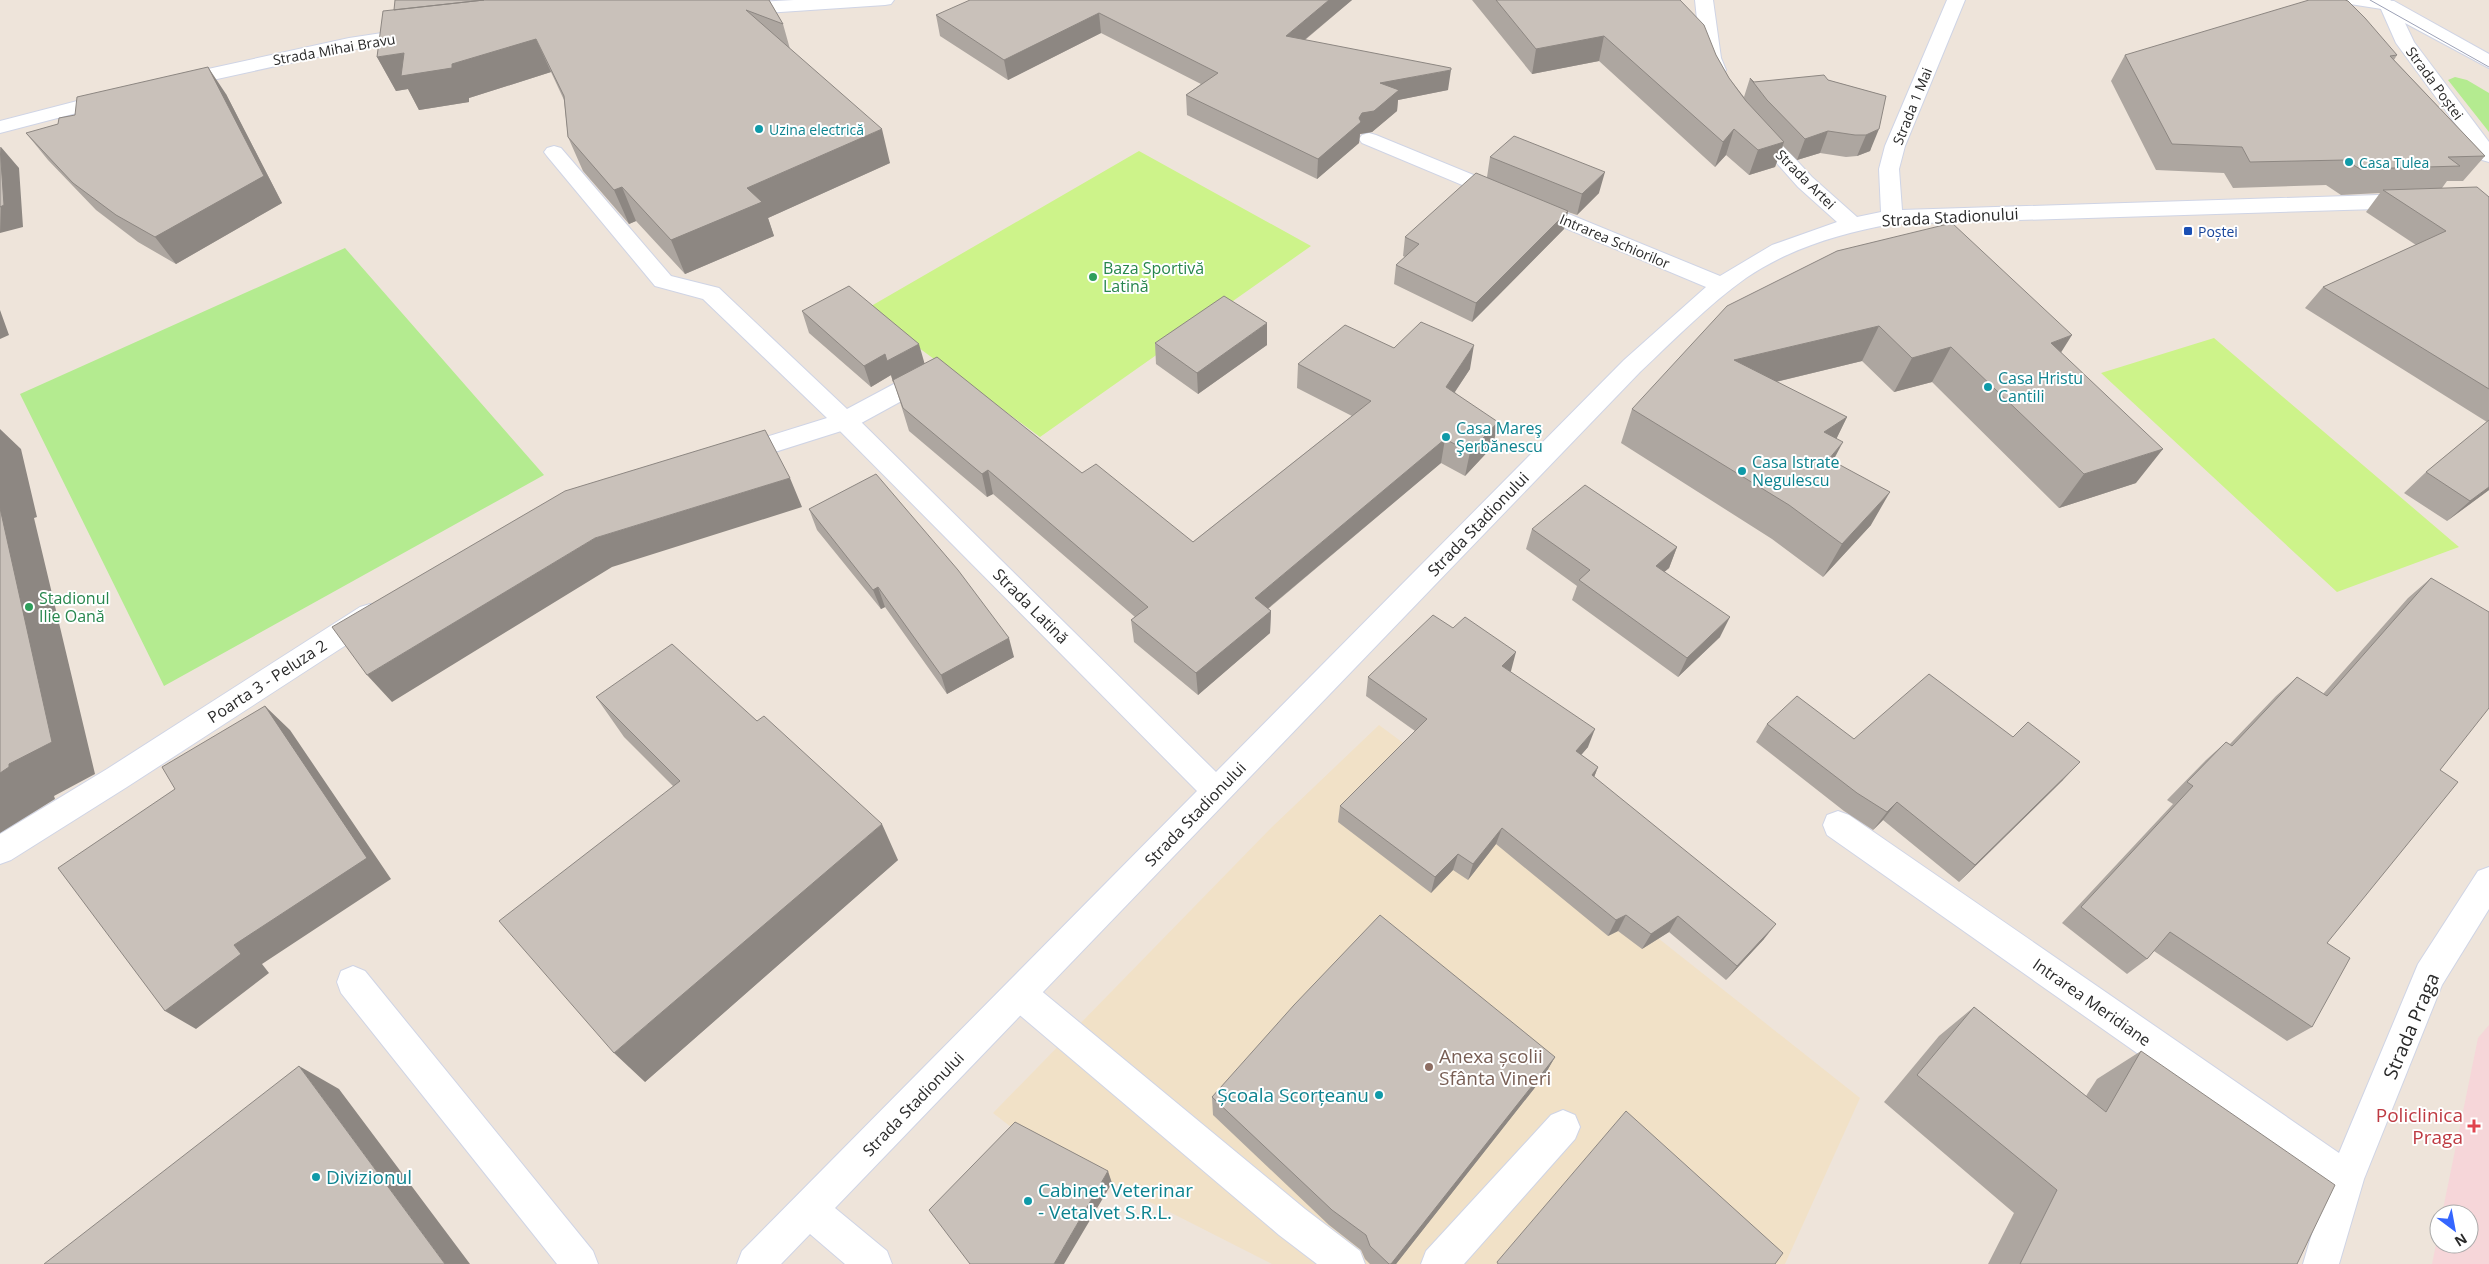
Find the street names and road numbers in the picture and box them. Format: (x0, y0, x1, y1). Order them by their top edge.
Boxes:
street label: Strada Mihai Bravu (271, 29, 397, 69)
street label: Strada Poștei (2402, 43, 2468, 123)
street label: Strada 1 Mai (1888, 65, 1936, 147)
street label: Strada Artei (1772, 145, 1840, 213)
street label: Strada Stadionului (1881, 202, 2019, 232)
street label: Intrarea Schiorilor (1557, 209, 1673, 273)
street label: Strada Stadionului (1422, 467, 1534, 581)
street label: Strada Latină (988, 563, 1074, 649)
street label: Poarta 3 - Peluza 2 (203, 634, 331, 728)
street label: Strada Stadionului (1139, 757, 1251, 871)
street label: Intrarea Meridiane (2029, 953, 2155, 1051)
street label: Strada Praga (2377, 969, 2445, 1083)
street label: Strada Stadionului (857, 1047, 969, 1161)

